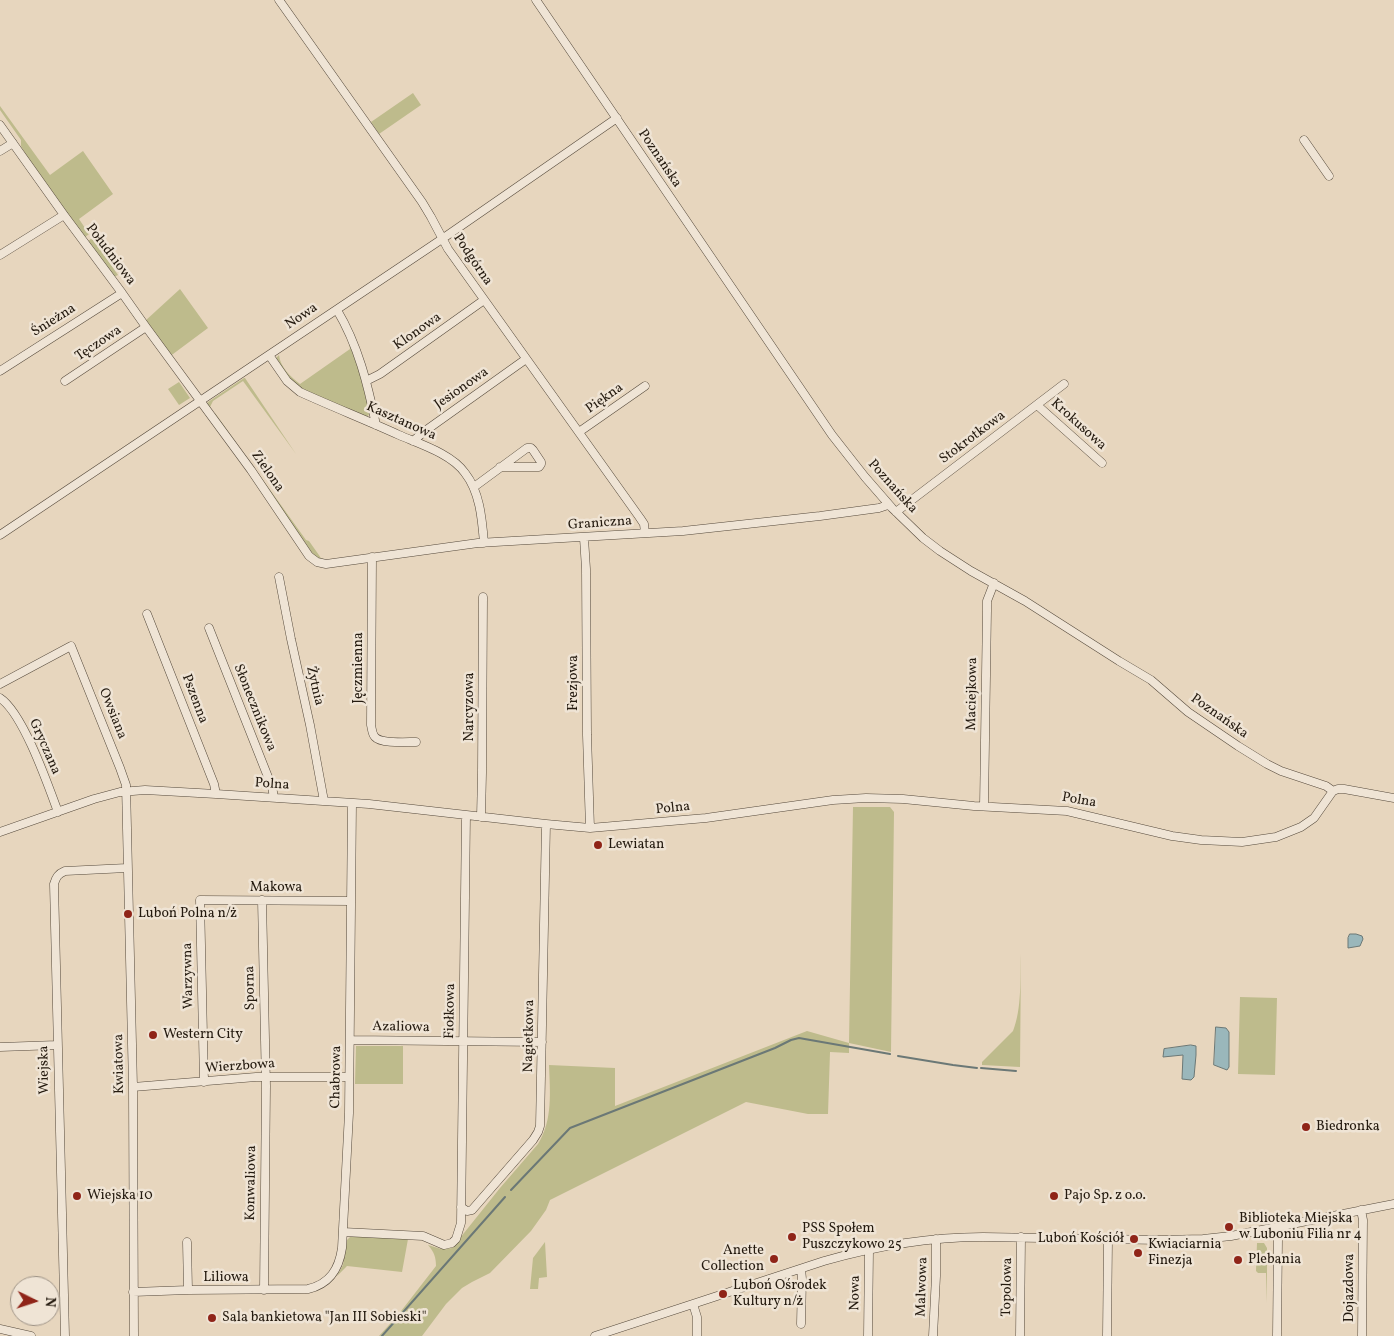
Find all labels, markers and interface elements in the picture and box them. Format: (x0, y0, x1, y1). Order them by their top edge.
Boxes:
street label: Poznańska (633, 127, 685, 191)
street label: Południowa (81, 221, 139, 289)
street label: Podgórna (449, 231, 495, 289)
street label: Nowa (283, 300, 321, 334)
street label: Śnieżna (29, 301, 79, 341)
street label: Klonowa (391, 309, 445, 355)
street label: Tęczowa (73, 322, 125, 366)
street label: Jesionowa (432, 364, 492, 414)
street label: Piękna (583, 380, 627, 418)
street label: Krokusowa (1047, 396, 1109, 454)
street label: Kasztanowa (363, 399, 439, 445)
street label: Stokrotkowa (937, 408, 1009, 468)
street label: Zielona (247, 448, 287, 496)
street label: Poznańska (863, 457, 921, 517)
street label: Graniczna (567, 513, 633, 535)
street label: Jęczmienna (351, 632, 367, 704)
street label: Frezjowa (566, 655, 582, 711)
street label: Maciejkowa (964, 657, 982, 731)
street label: Słonecznikowa (229, 662, 279, 754)
street label: Żytnia (301, 665, 327, 707)
street label: Pszenna (177, 672, 211, 726)
street label: Narcyzowa (462, 672, 478, 742)
street label: Owsiana (94, 686, 130, 742)
street label: Poznańska (1187, 691, 1251, 743)
street label: Gryczana (24, 717, 64, 777)
street label: Polna (254, 775, 290, 795)
street label: Polna (1060, 790, 1098, 812)
street label: Polna (655, 799, 691, 819)
place label: Lewiatan (608, 837, 664, 853)
marker: Lewiatan (592, 839, 604, 851)
street label: Makowa (250, 880, 302, 896)
place label: Luboń Polna n/ż (138, 906, 237, 922)
marker: Luboń Polna n/ż (122, 908, 134, 920)
street label: Warzywna (180, 943, 198, 1009)
street label: Sporna (242, 966, 260, 1010)
street label: Fiołkowa (442, 983, 460, 1039)
street label: Nagietkowa (521, 999, 539, 1073)
street label: Azaliowa (372, 1019, 430, 1037)
place label: Western City (163, 1027, 243, 1043)
marker: Western City (147, 1029, 159, 1041)
street label: Kwiatowa (111, 1034, 129, 1094)
street label: Wiejska (36, 1045, 54, 1095)
street label: Chabrowa (328, 1045, 346, 1109)
street label: Wierzbowa (204, 1056, 276, 1078)
place label: Biedronka (1316, 1119, 1380, 1135)
marker: Biedronka (1300, 1121, 1312, 1133)
street label: Konwaliowa (243, 1145, 261, 1221)
place label: Wiejska 10 (87, 1188, 153, 1204)
place label: Pajo Sp. z o.o. (1064, 1188, 1146, 1204)
marker: Wiejska 10 (71, 1190, 83, 1202)
marker: Pajo Sp. z o.o. (1048, 1190, 1060, 1202)
place label: Biblioteka Miejska w Luboniu Filia nr 4 (1239, 1211, 1362, 1244)
place label: PSS Społem Puszczykowo 25 (802, 1221, 902, 1254)
marker: Biblioteka Miejska w Luboniu Filia nr 4 (1223, 1221, 1235, 1233)
marker: PSS Społem Puszczykowo 25 (786, 1231, 798, 1243)
place label: Luboń Kościół (1038, 1231, 1124, 1247)
marker: Luboń Kościół (1128, 1233, 1140, 1245)
place label: Kwiaciarnia Finezja (1148, 1237, 1221, 1270)
place label: Anette Collection (701, 1243, 764, 1276)
marker: Kwiaciarnia Finezja (1132, 1247, 1144, 1259)
place label: Plebania (1248, 1252, 1301, 1268)
marker: Anette Collection (768, 1253, 780, 1265)
marker: Plebania (1232, 1254, 1244, 1266)
street label: Dojazdowa (1342, 1254, 1358, 1322)
street label: Malwowa (914, 1257, 932, 1317)
street label: Topolowa (999, 1257, 1017, 1317)
street label: Liliowa (203, 1270, 249, 1286)
street label: Nowa (847, 1275, 865, 1311)
north arrow (10, 1276, 60, 1326)
place label: Luboń Ośrodek Kultury n/ż (733, 1278, 827, 1310)
marker: Luboń Ośrodek Kultury n/ż (717, 1288, 729, 1300)
text: N (40, 1296, 59, 1308)
place label: Sala bankietowa "Jan III Sobieski" (222, 1310, 427, 1326)
marker: Sala bankietowa "Jan III Sobieski" (206, 1312, 218, 1324)

